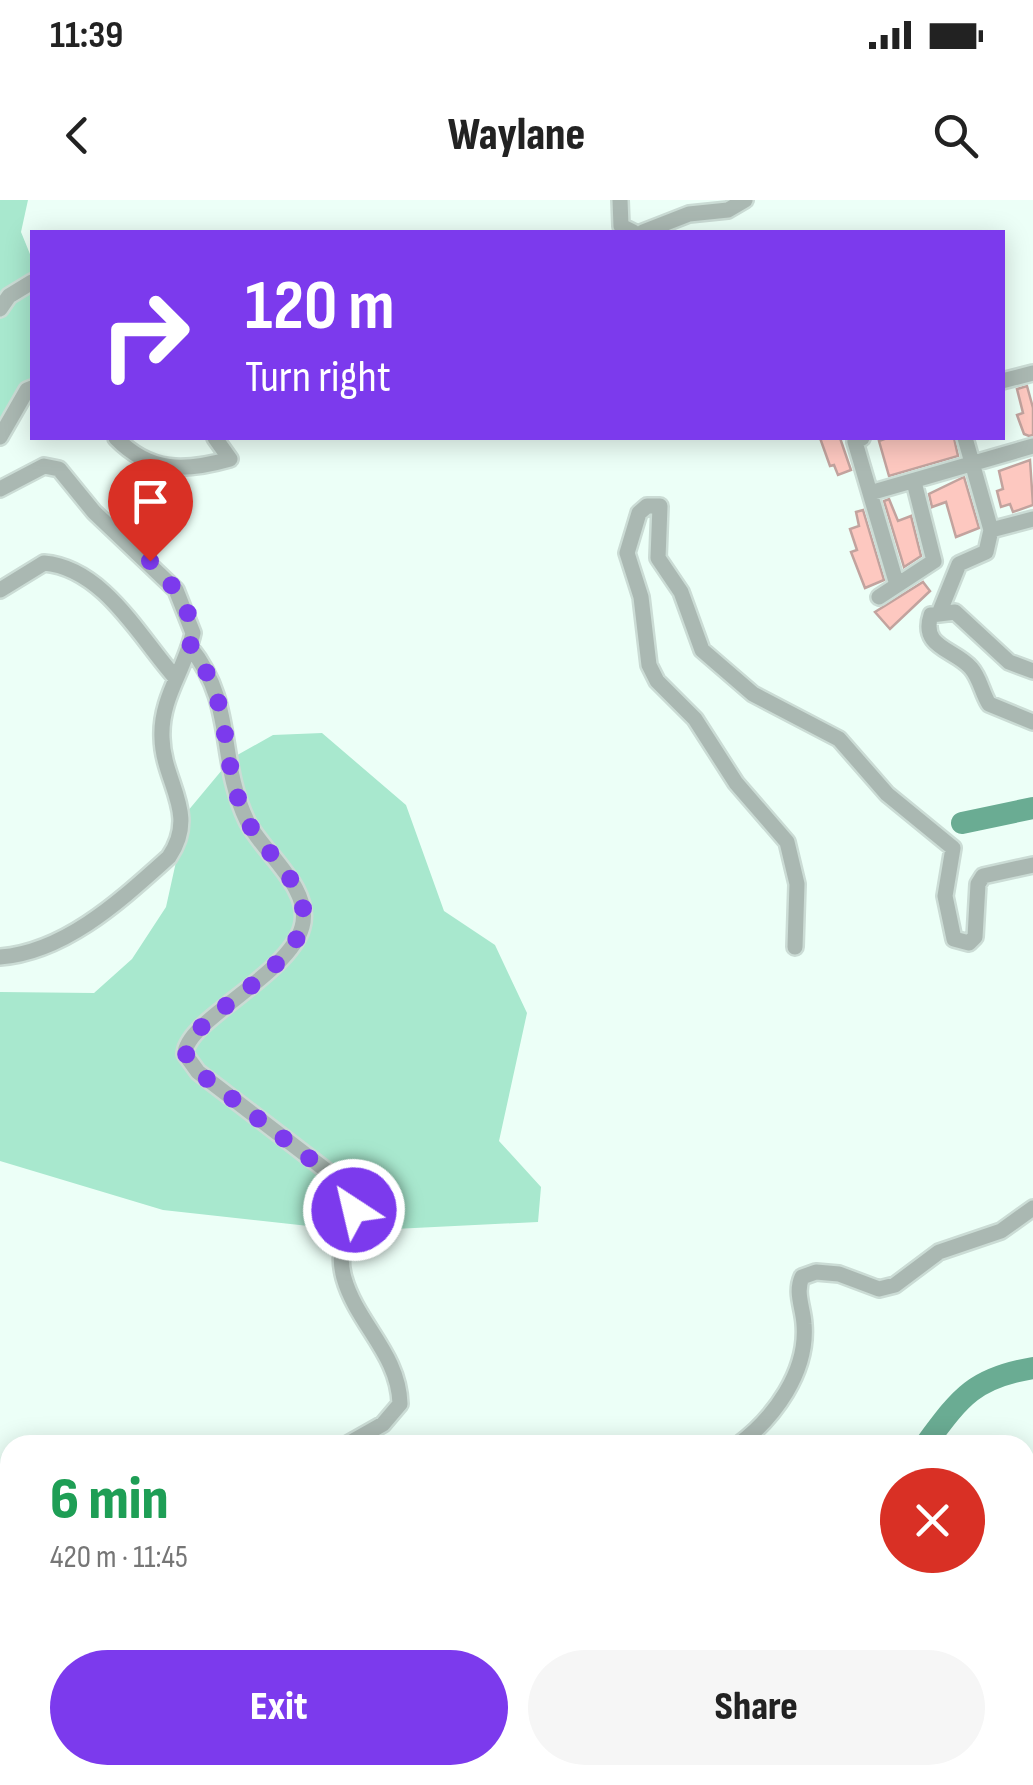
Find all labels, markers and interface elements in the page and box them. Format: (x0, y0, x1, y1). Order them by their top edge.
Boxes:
text: 11:39 (50, 13, 123, 58)
icon: back (50, 108, 105, 163)
text: Waylane (448, 108, 585, 163)
icon: search (928, 108, 983, 163)
text: 120 m (245, 265, 395, 349)
icon: right (80, 270, 210, 400)
text: Turn right (245, 350, 391, 405)
pin (108, 459, 193, 562)
icon: arrive (123, 474, 178, 529)
position arrow (302, 1158, 406, 1262)
text: 6 min (50, 1464, 169, 1536)
button: close (880, 1468, 985, 1573)
text: 420 m · 11:45 (50, 1538, 188, 1577)
button: Exit (50, 1650, 508, 1765)
button: Share (528, 1650, 985, 1765)

